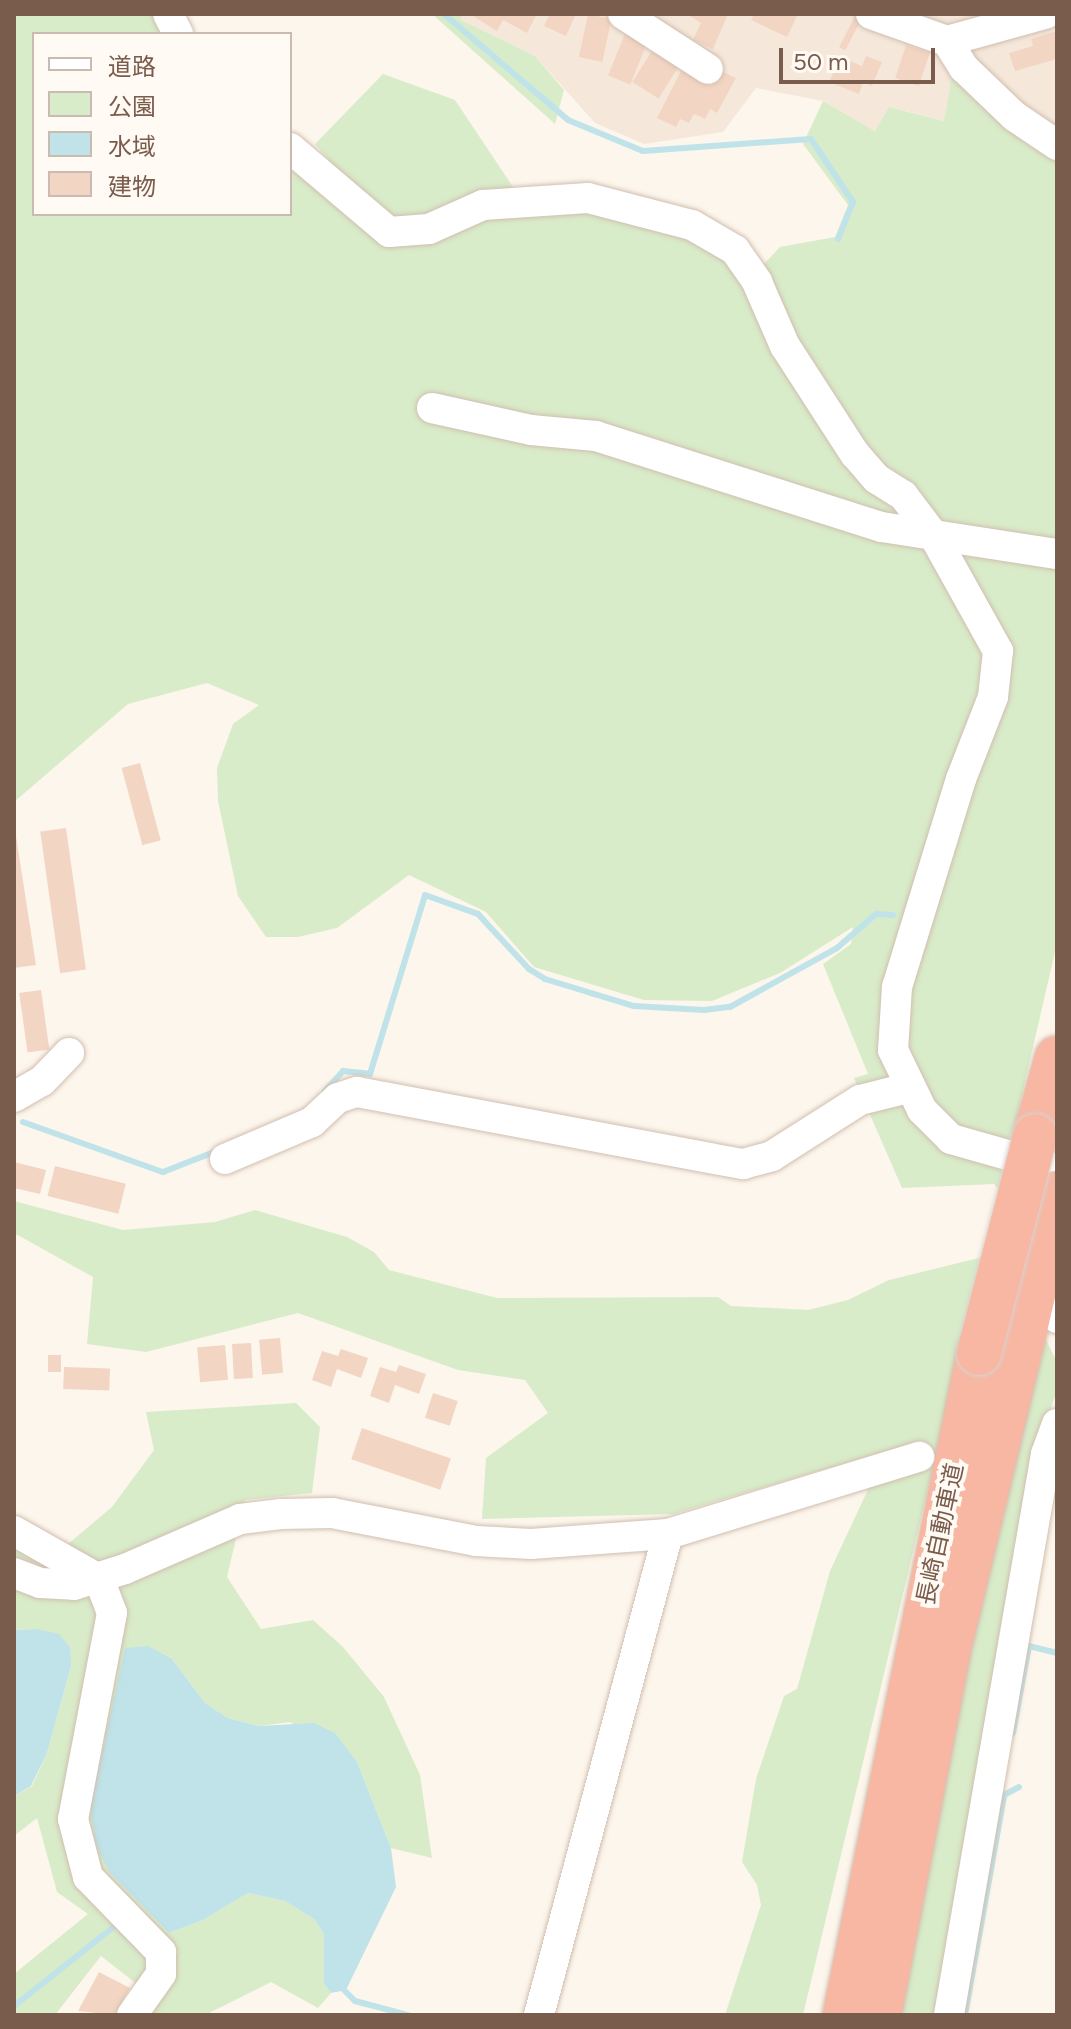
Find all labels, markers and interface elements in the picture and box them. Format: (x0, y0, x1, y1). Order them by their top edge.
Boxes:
legend (32, 32, 292, 216)
scale bar (783, 32, 939, 82)
text: 50 m (793, 47, 849, 76)
text: 道路 (108, 52, 156, 81)
text: 公園 (108, 92, 156, 121)
text: 水域 (108, 132, 156, 161)
text: 建物 (108, 172, 156, 201)
street label: 長崎自動車道 (911, 1461, 969, 1607)

